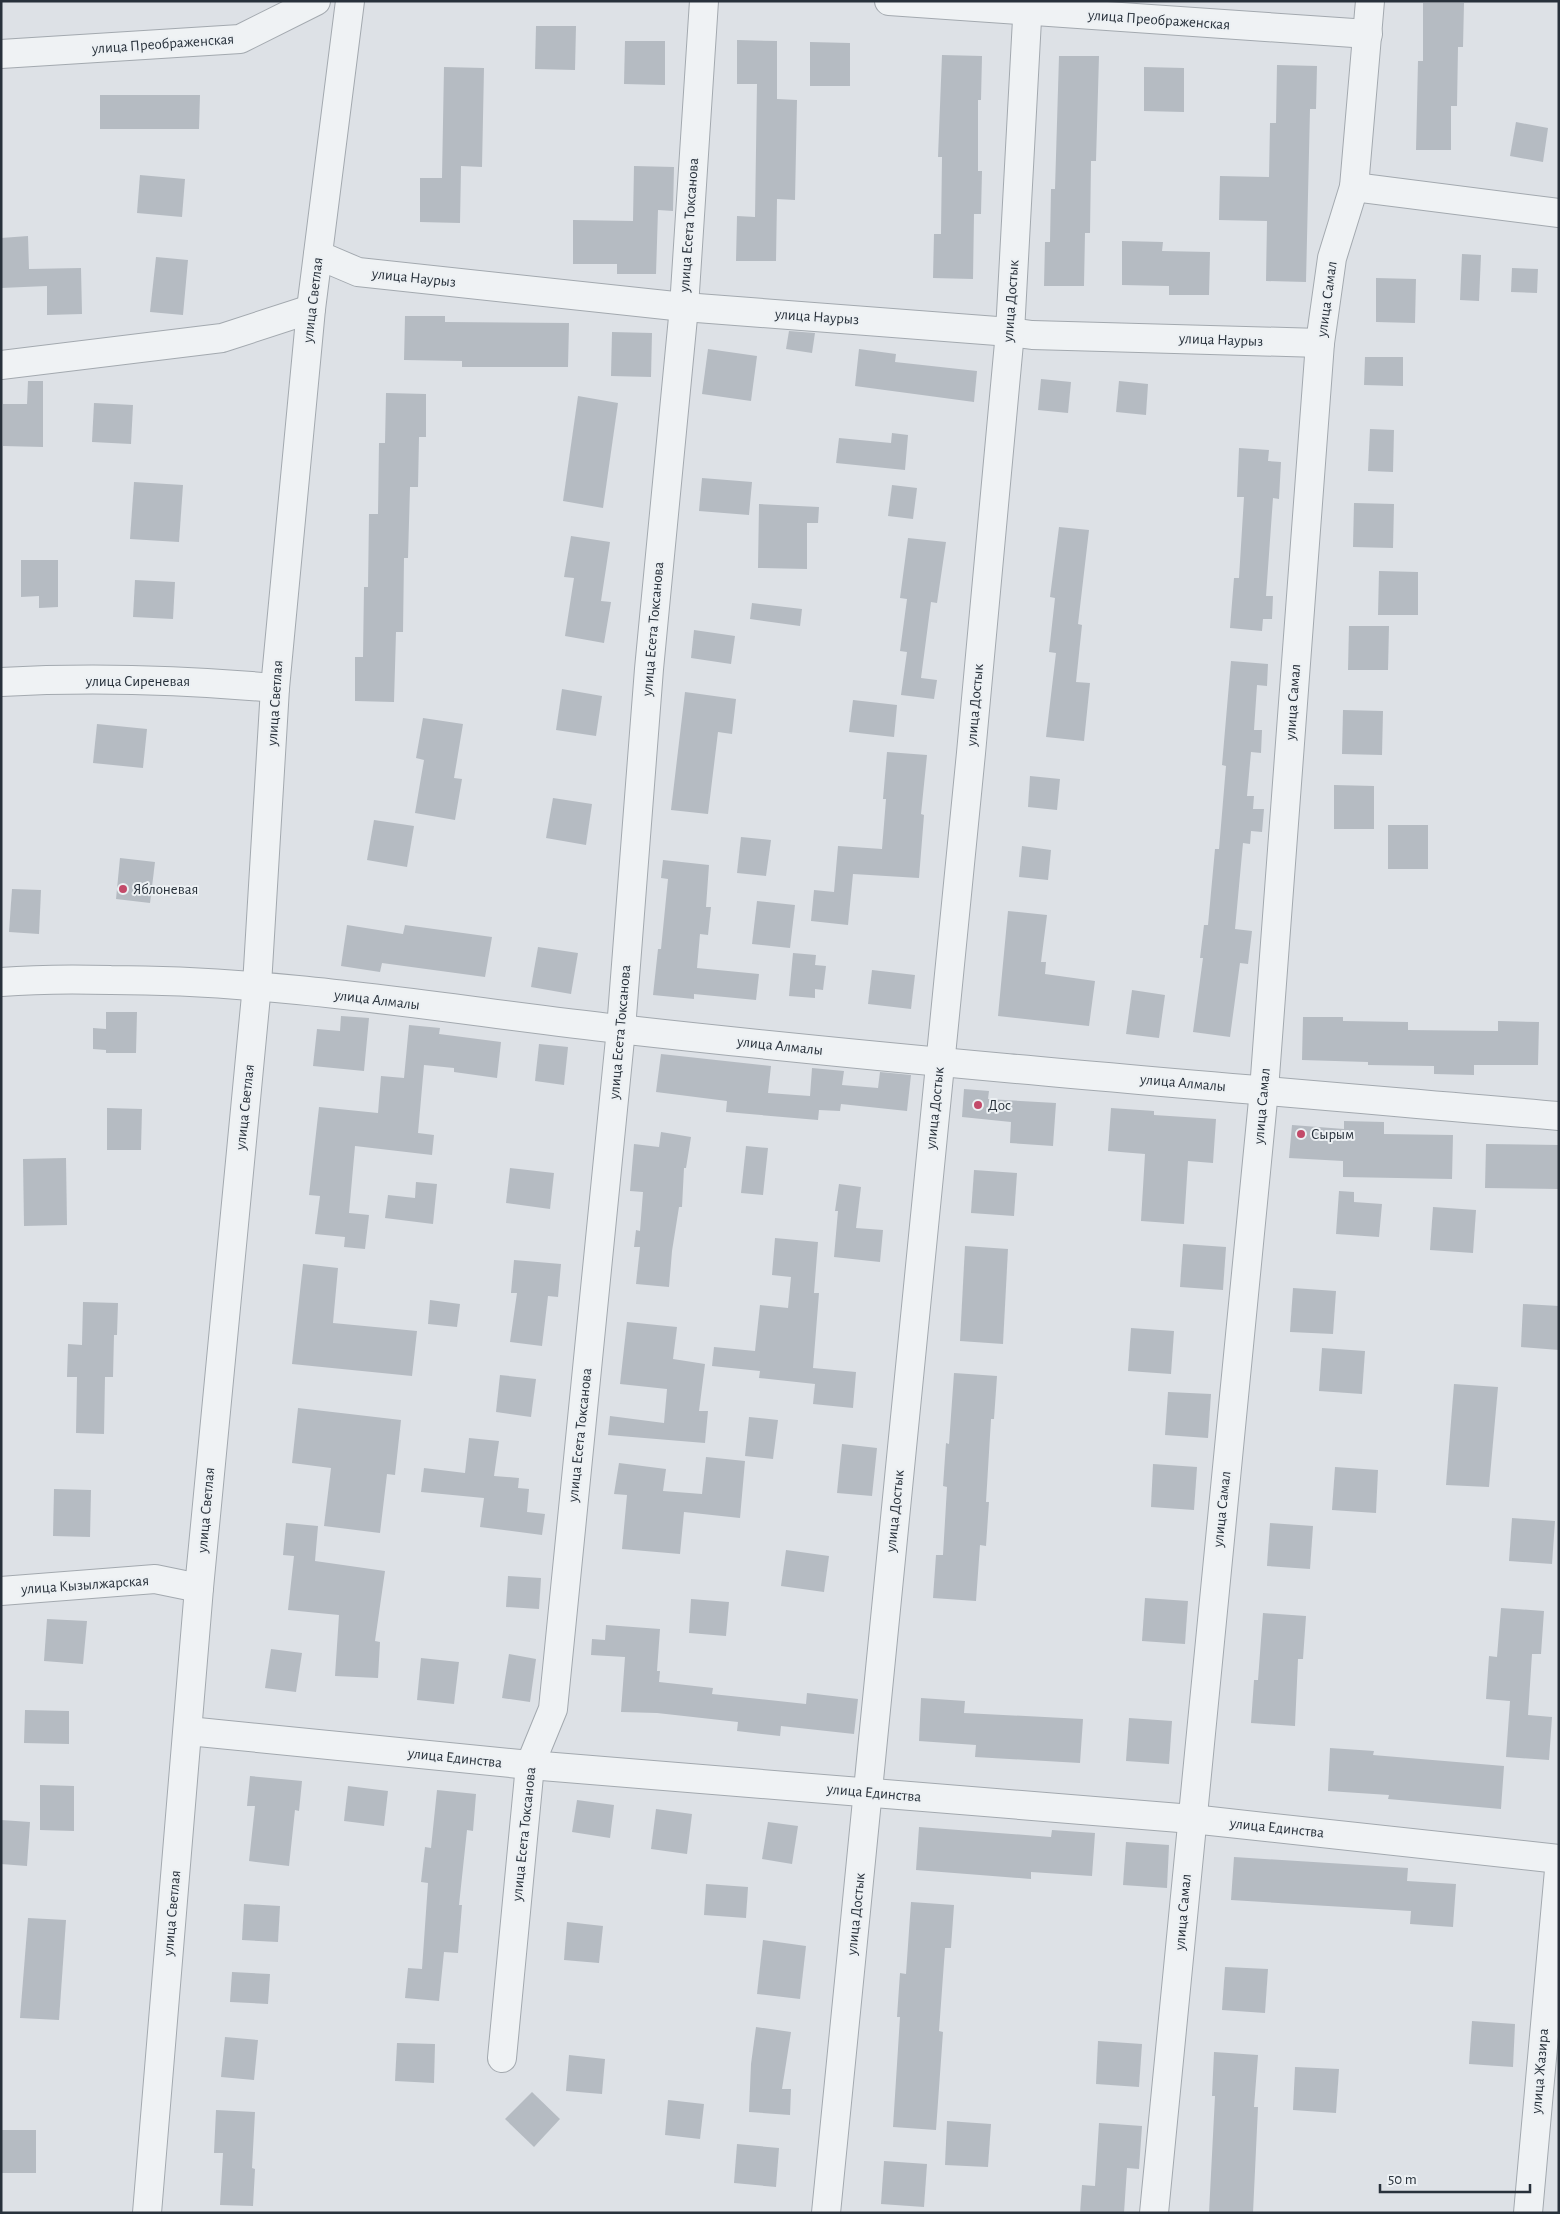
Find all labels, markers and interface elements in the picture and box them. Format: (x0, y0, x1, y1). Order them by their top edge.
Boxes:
street label: улица Преображенская (1086, 7, 1231, 32)
street label: улица Преображенская (90, 32, 235, 57)
street label: улица Есета Токсанова (677, 157, 701, 294)
street label: улица Светлая (300, 256, 326, 345)
street label: улица Достык (1001, 259, 1021, 344)
street label: улица Самал (1314, 260, 1340, 339)
street label: улица Наурыз (370, 266, 457, 290)
street label: улица Наурыз (773, 307, 860, 327)
street label: улица Наурыз (1178, 331, 1263, 349)
street label: улица Есета Токсанова (640, 561, 666, 698)
street label: улица Светлая (264, 660, 285, 747)
street label: улица Достык (964, 663, 986, 748)
street label: улица Самал (1283, 663, 1303, 742)
street label: улица Сиреневая (85, 674, 190, 689)
place label: Яблоневая (133, 882, 198, 897)
marker: Яблоневая (117, 883, 129, 895)
street label: улица Есета Токсанова (607, 964, 633, 1101)
street label: улица Алмалы (332, 987, 421, 1013)
street label: улица Алмалы (735, 1034, 824, 1058)
street label: улица Светлая (233, 1064, 257, 1151)
street label: улица Достык (923, 1066, 947, 1151)
street label: улица Самал (1251, 1067, 1273, 1146)
street label: улица Алмалы (1138, 1072, 1227, 1094)
place label: Дос (988, 1098, 1011, 1113)
marker: Дос (972, 1099, 984, 1111)
place label: Сырым (1311, 1127, 1354, 1142)
marker: Сырым (1295, 1128, 1307, 1140)
street label: улица Есета Токсанова (565, 1367, 595, 1504)
street label: улица Светлая (195, 1467, 217, 1554)
street label: улица Достык (883, 1469, 907, 1554)
street label: улица Самал (1210, 1470, 1233, 1549)
street label: улица Кызылжарская (20, 1573, 149, 1597)
street label: улица Единства (406, 1745, 503, 1770)
street label: улица Есета Токсанова (509, 1766, 539, 1903)
street label: улица Единства (825, 1781, 922, 1805)
street label: улица Единства (1228, 1815, 1325, 1840)
street label: улица Светлая (161, 1870, 183, 1957)
street label: улица Достык (844, 1872, 868, 1957)
street label: улица Самал (1172, 1873, 1194, 1952)
street label: улица Жазира (1529, 2028, 1551, 2115)
scale bar (1380, 2162, 1530, 2194)
text: 50 m (1388, 2172, 1417, 2187)

